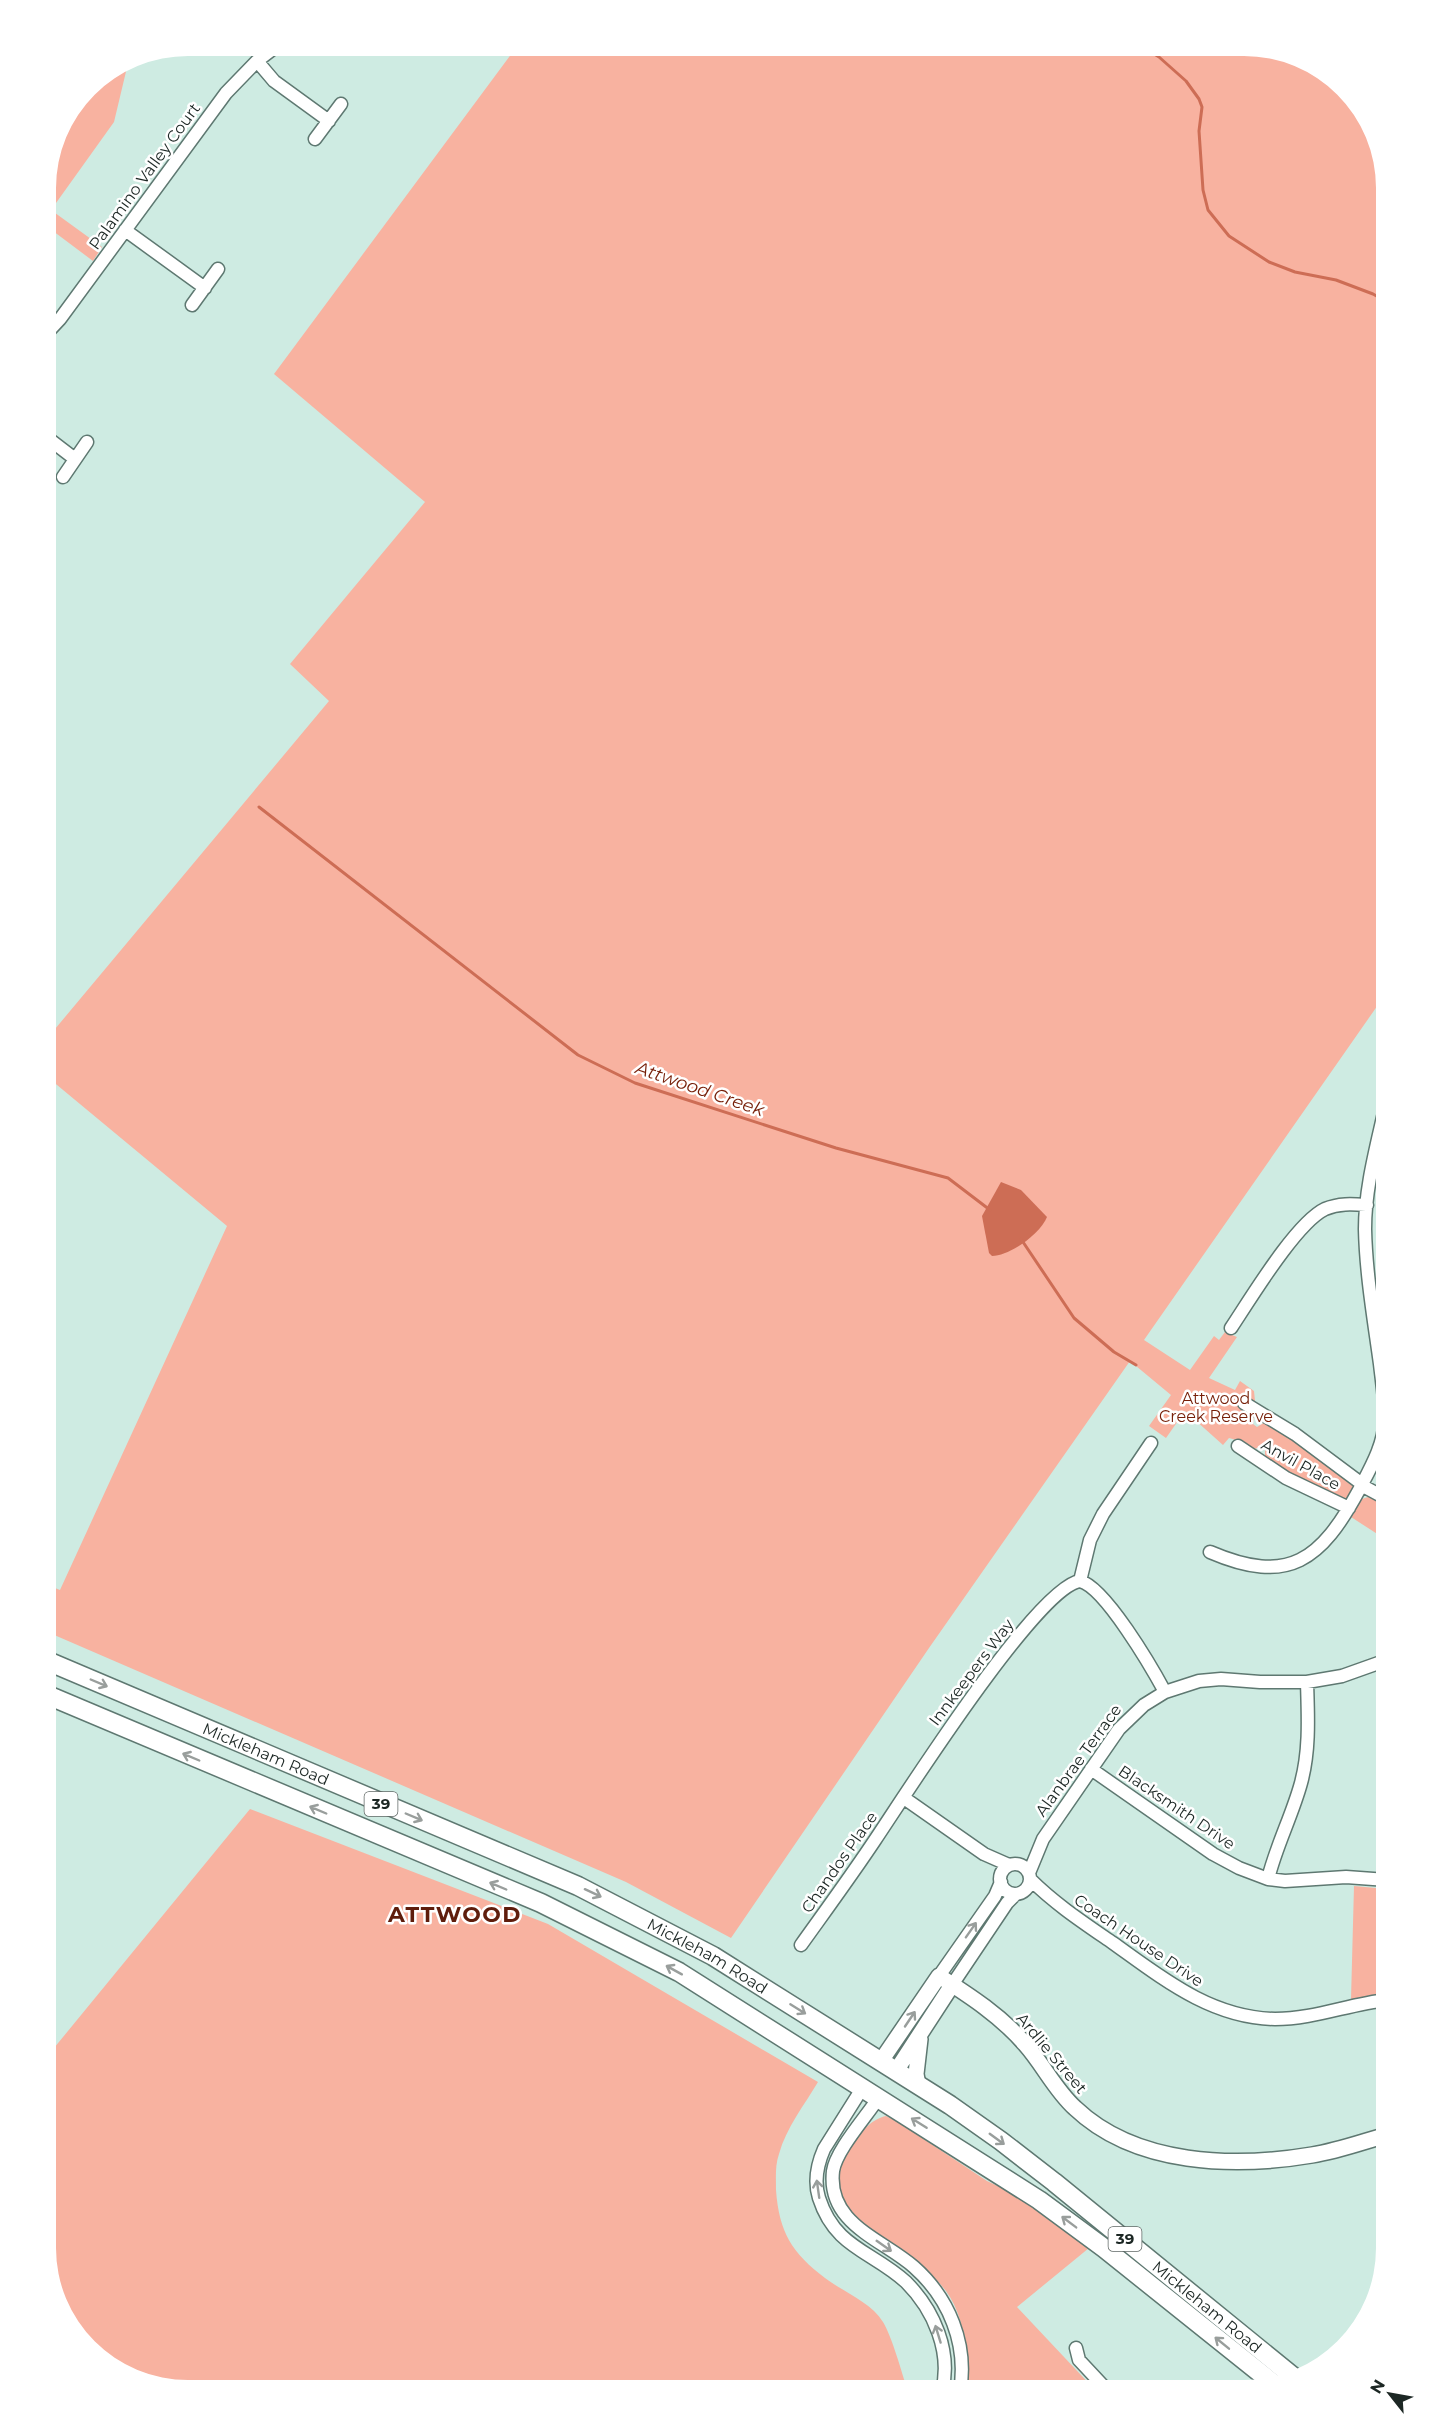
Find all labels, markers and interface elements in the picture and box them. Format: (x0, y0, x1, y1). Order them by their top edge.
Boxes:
street label: Palamino Valley Court (85, 99, 204, 253)
water label: Attwood Creek (632, 1056, 768, 1122)
park label: Attwood Creek Reserve (1159, 1389, 1273, 1426)
street label: Anvil Place (1258, 1435, 1344, 1494)
street label: Innkeepers Way (925, 1615, 1018, 1729)
one-way arrow (89, 1678, 108, 1689)
street label: Alanbrae Terrace (1031, 1701, 1125, 1820)
street label: Mickleham Road (200, 1719, 332, 1789)
one-way arrow (182, 1751, 200, 1762)
street label: Blacksmith Drive (1115, 1761, 1239, 1853)
road number: 39 (364, 1792, 398, 1816)
one-way arrow (310, 1804, 328, 1815)
street label: Chandos Place (797, 1808, 881, 1917)
one-way arrow (404, 1812, 422, 1824)
one-way arrow (489, 1880, 508, 1891)
one-way arrow (584, 1888, 602, 1900)
street label: Coach House Drive (1071, 1890, 1207, 1991)
district label: ATTWOOD (387, 1901, 522, 1928)
street label: Mickleham Road (644, 1915, 771, 1998)
one-way arrow (965, 1922, 977, 1939)
one-way arrow (666, 1964, 683, 1976)
one-way arrow (789, 2004, 806, 2016)
street label: Ardlie Street (1012, 2009, 1091, 2098)
one-way arrow (904, 2011, 916, 2028)
one-way arrow (911, 2116, 928, 2129)
one-way arrow (989, 2132, 1005, 2145)
one-way arrow (813, 2180, 824, 2199)
one-way arrow (1061, 2216, 1077, 2229)
road number: 39 (1108, 2227, 1142, 2251)
one-way arrow (875, 2240, 892, 2252)
street label: Mickleham Road (1148, 2257, 1265, 2357)
one-way arrow (932, 2324, 943, 2343)
one-way arrow (1214, 2336, 1230, 2349)
north arrow (1360, 2364, 1420, 2424)
text: N (1366, 2376, 1389, 2397)

